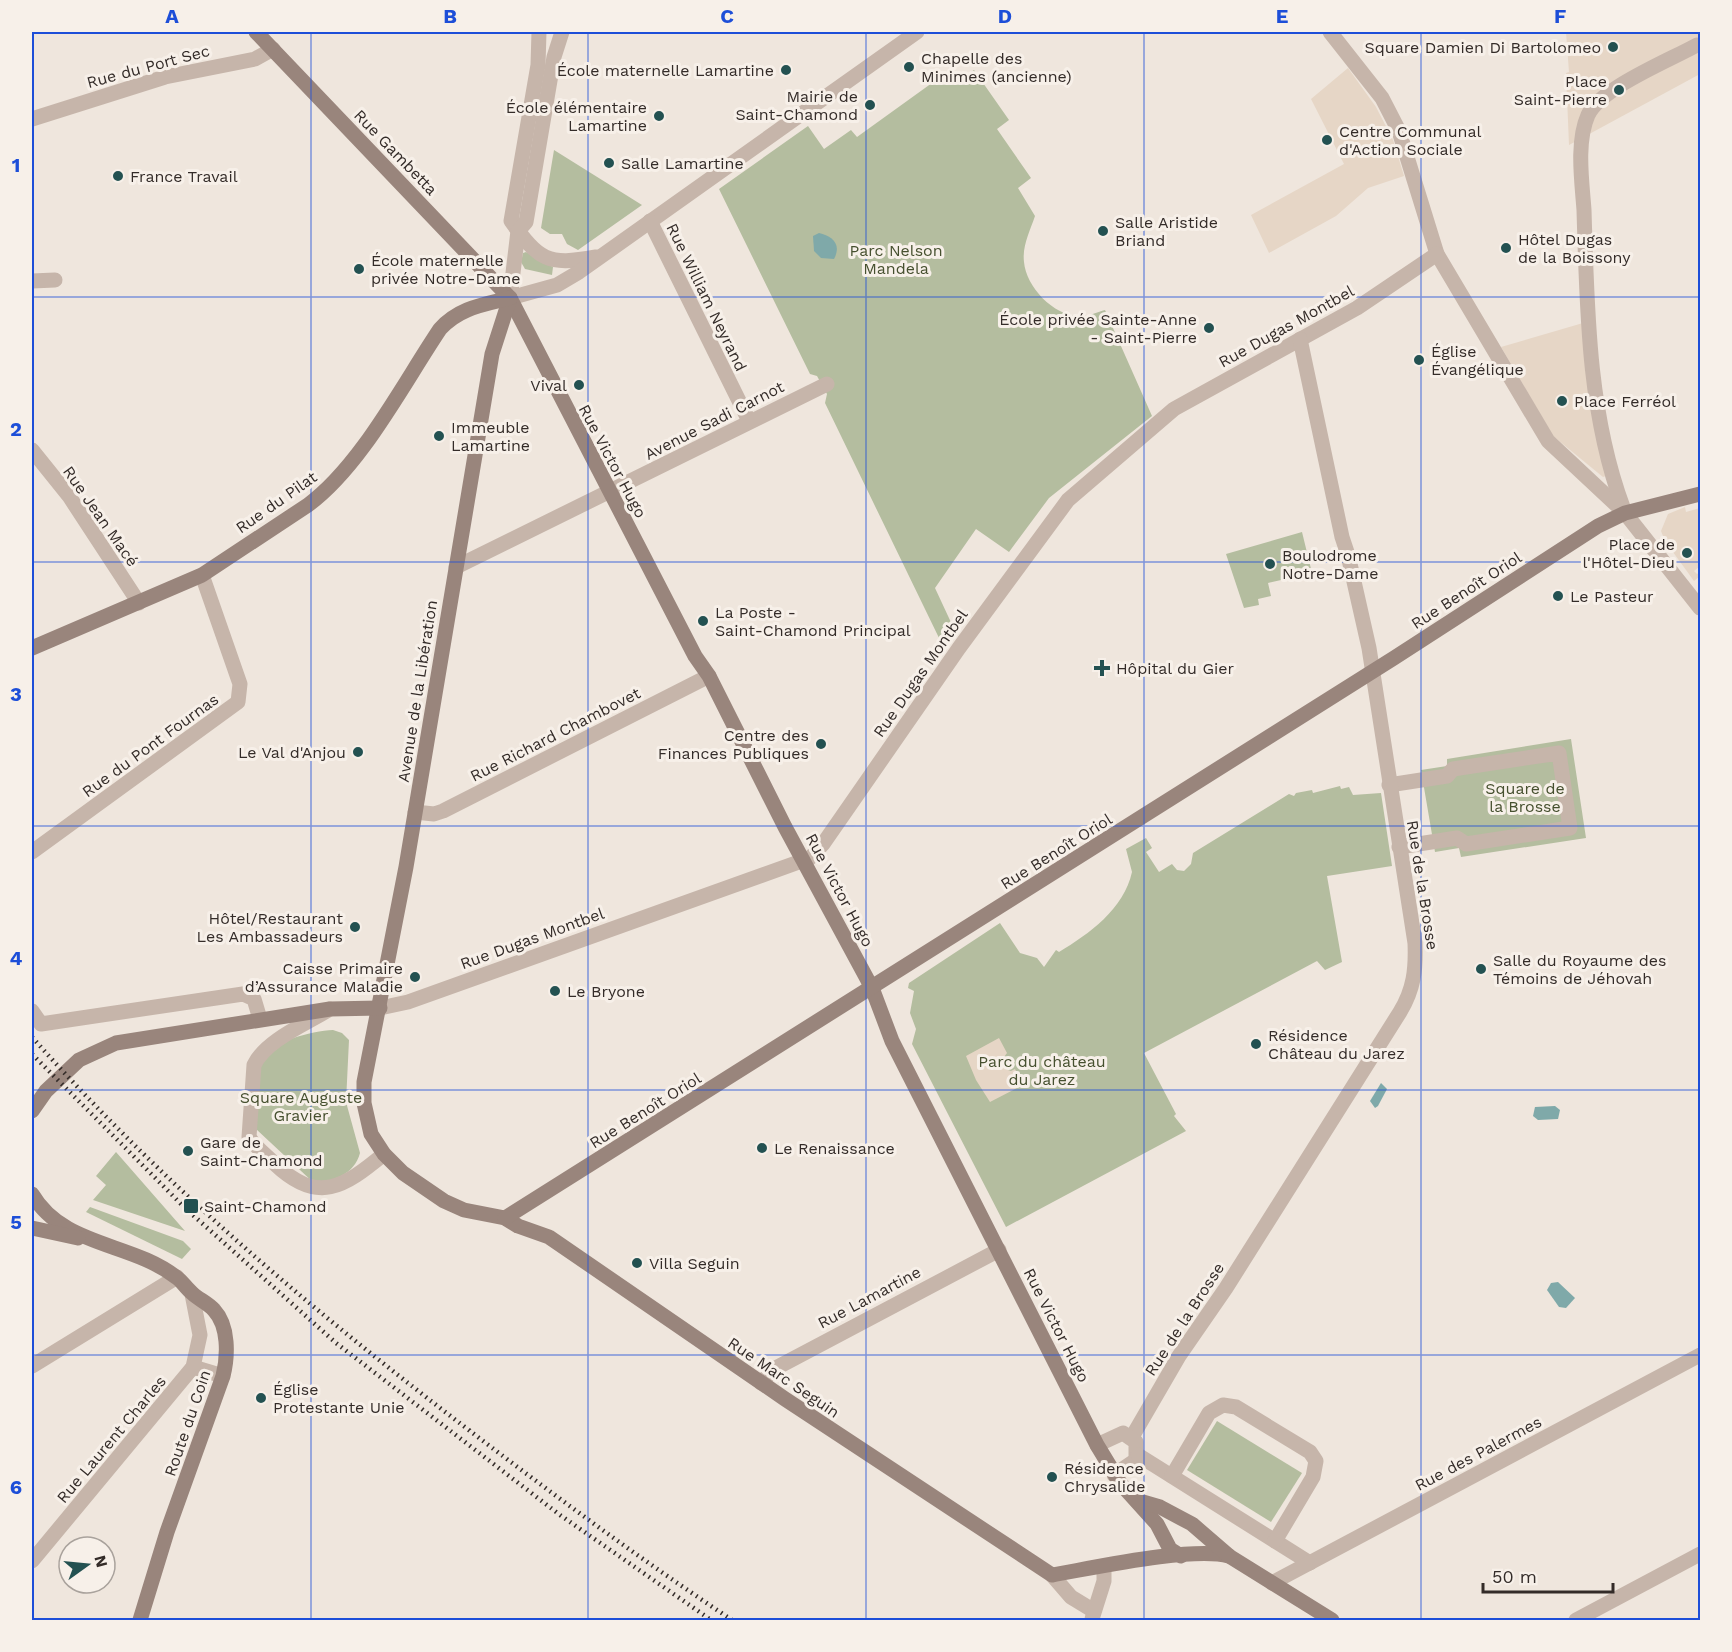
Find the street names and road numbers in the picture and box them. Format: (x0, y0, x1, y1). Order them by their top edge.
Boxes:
street label: Rue du Port Sec (85, 41, 212, 92)
street label: Rue Gambetta (350, 106, 441, 199)
street label: Rue William Neyrand (662, 220, 751, 374)
street label: Rue Dugas Montbel (1215, 281, 1357, 372)
street label: Avenue Sadi Carnot (641, 377, 787, 464)
street label: Rue Victor Hugo (575, 401, 650, 521)
street label: Rue Jean Macé (59, 462, 142, 570)
street label: Rue du Pilat (232, 467, 321, 537)
street label: Rue Benoît Oriol (1408, 548, 1525, 633)
street label: Avenue de la Libération (394, 599, 441, 784)
street label: Rue Dugas Montbel (869, 606, 972, 741)
street label: Rue Richard Chambovet (467, 683, 644, 786)
street label: Rue du Pont Fournas (78, 690, 222, 801)
street label: Rue Benoît Oriol (997, 809, 1116, 893)
street label: Rue de la Brosse (1403, 819, 1442, 951)
street label: Rue Victor Hugo (802, 830, 877, 950)
street label: Rue Dugas Montbel (458, 904, 607, 973)
street label: Rue Benoît Oriol (586, 1068, 705, 1152)
street label: Rue de la Brosse (1141, 1259, 1228, 1379)
street label: Rue Lamartine (814, 1262, 924, 1333)
street label: Rue Victor Hugo (1020, 1265, 1094, 1385)
street label: Rue Marc Seguin (724, 1333, 843, 1422)
street label: Route du Coin (160, 1367, 215, 1479)
street label: Rue Laurent Charles (53, 1372, 170, 1507)
street label: Rue des Palermes (1412, 1412, 1545, 1495)

